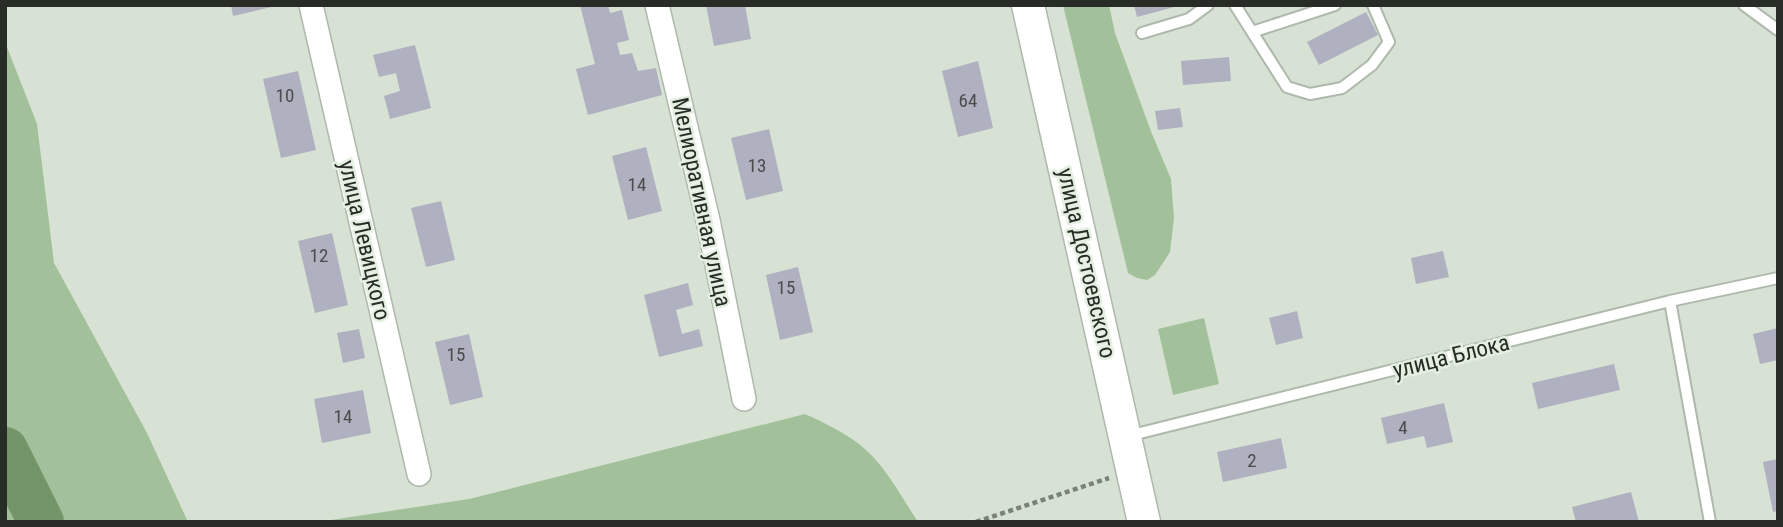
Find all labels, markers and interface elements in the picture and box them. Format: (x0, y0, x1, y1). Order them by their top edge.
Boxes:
house number: 10 (276, 84, 294, 107)
house number: 64 (959, 89, 977, 112)
street label: Мелиоративная улица (666, 95, 737, 309)
house number: 13 (748, 154, 766, 177)
street label: улица Левицкого (333, 157, 396, 323)
street label: улица Достоевского (1051, 165, 1122, 361)
house number: 14 (628, 173, 646, 196)
house number: 12 (310, 244, 328, 267)
house number: 15 (777, 276, 795, 299)
street label: улица Блока (1390, 329, 1512, 384)
house number: 15 (447, 343, 465, 366)
house number: 14 (334, 405, 352, 428)
house number: 4 (1398, 416, 1408, 439)
house number: 2 (1247, 449, 1257, 472)

